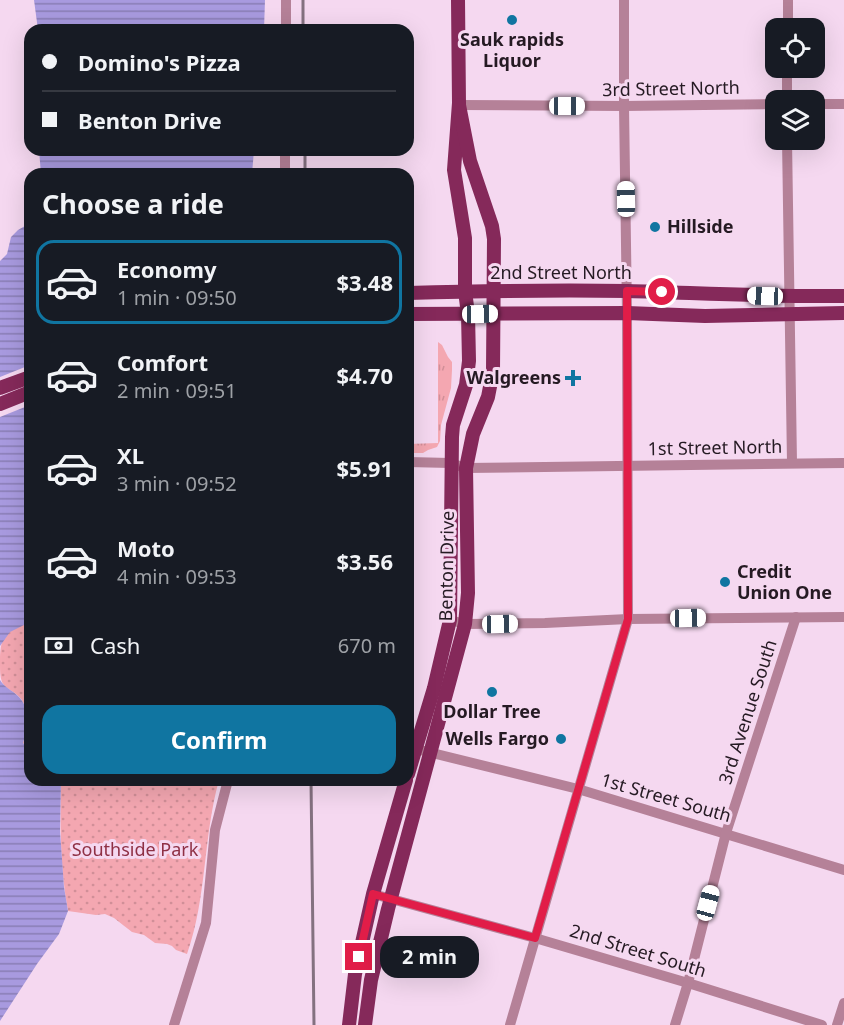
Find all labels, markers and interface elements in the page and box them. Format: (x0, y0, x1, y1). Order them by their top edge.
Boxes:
marker: Sauk rapids Liquor (505, 13, 519, 27)
map controls (765, 18, 825, 150)
button: locate (765, 18, 825, 78)
place label: Sauk rapids Liquor (460, 27, 564, 72)
text: Domino's Pizza (78, 47, 241, 77)
street label: 3rd Street North (602, 75, 740, 101)
button: layers (765, 90, 825, 150)
car (549, 97, 585, 115)
text: Benton Drive (78, 105, 222, 135)
car (617, 181, 635, 217)
text: Choose a ride (42, 185, 224, 222)
place label: Hillside (667, 214, 733, 238)
marker: Hillside (648, 220, 662, 234)
text: Economy (117, 254, 216, 284)
icon: car (45, 255, 99, 309)
street label: 2nd Street North (490, 260, 632, 284)
text: $3.48 (336, 267, 393, 297)
route start (648, 278, 675, 305)
text: 1 min · 09:50 (117, 284, 237, 311)
car (747, 286, 783, 306)
car (462, 305, 498, 323)
text: Comfort (117, 347, 208, 377)
icon: car (45, 348, 99, 402)
text: $4.70 (336, 360, 393, 390)
place label: Walgreens (467, 365, 561, 389)
marker: Walgreens (566, 371, 580, 385)
text: 2 min · 09:51 (117, 377, 237, 404)
street label: 1st Street North (647, 434, 783, 460)
text: XL (117, 440, 144, 470)
icon: car (45, 441, 99, 495)
text: $5.91 (336, 453, 393, 483)
text: 3 min · 09:52 (117, 470, 237, 497)
street label: Benton Drive (433, 510, 459, 622)
text: Moto (117, 533, 175, 563)
icon: car (45, 534, 99, 588)
text: $3.56 (336, 546, 393, 576)
place label: Credit Union One (737, 559, 832, 604)
text: 4 min · 09:53 (117, 563, 237, 590)
marker: Credit Union One (718, 575, 732, 589)
car (670, 609, 706, 627)
car (482, 615, 518, 633)
icon: cash (42, 629, 75, 662)
text: Cash (90, 630, 140, 660)
text: 670 m (338, 632, 396, 659)
street label: 3rd Avenue South (712, 636, 782, 787)
marker: Dollar Tree (485, 685, 499, 699)
place label: Dollar Tree (443, 699, 541, 723)
button: Confirm (42, 705, 396, 774)
place label: Wells Fargo (446, 726, 549, 750)
marker: Wells Fargo (554, 732, 568, 746)
street label: 1st Street South (598, 767, 734, 827)
park label: Southside Park (72, 837, 199, 861)
car (695, 883, 721, 923)
street label: 2nd Street South (567, 918, 710, 982)
callout: 2 min (380, 936, 479, 978)
route end (345, 943, 372, 970)
text: 2 min (402, 943, 457, 970)

